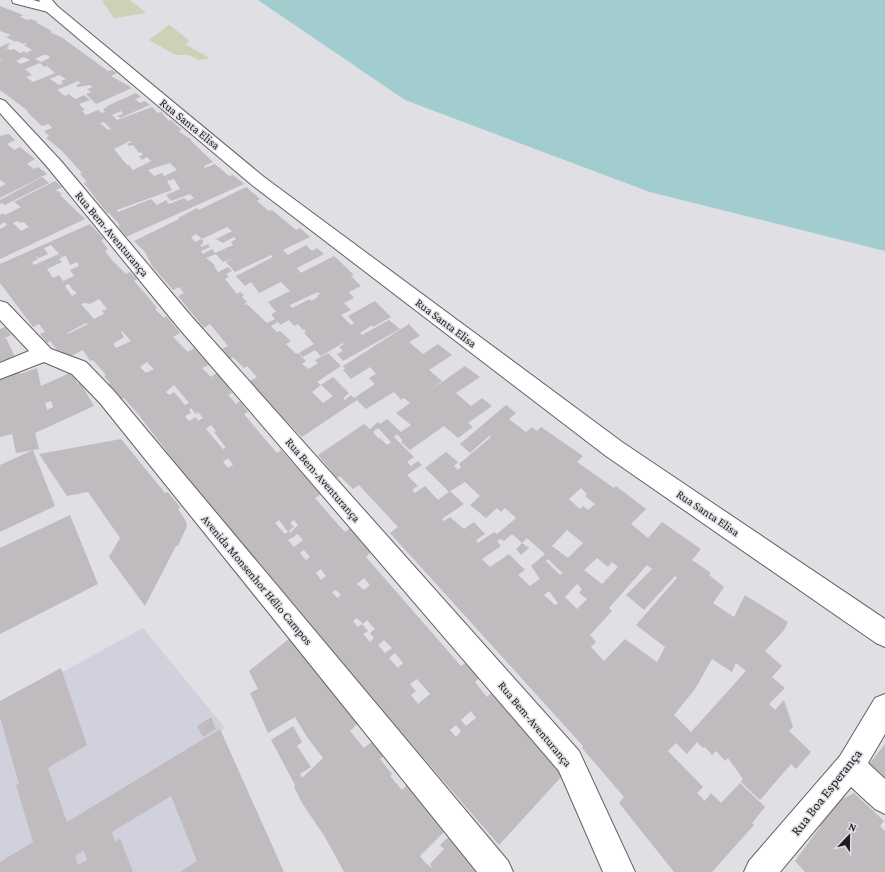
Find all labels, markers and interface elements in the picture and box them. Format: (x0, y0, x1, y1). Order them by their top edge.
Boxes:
street label: Rua Santa Elisa (157, 96, 223, 153)
street label: Rua Bem-Aventurança (72, 188, 152, 280)
street label: Rua Santa Elisa (413, 295, 480, 351)
street label: Rua Bem-Aventurança (283, 435, 364, 525)
street label: Rua Santa Elisa (674, 487, 743, 539)
street label: Avenida Monsenhor Hélio Campos (198, 512, 316, 648)
street label: Rua Bem-Aventurança (495, 678, 575, 770)
street label: Rua Boa Esperança (787, 745, 865, 838)
north arrow (829, 816, 869, 856)
text: N (847, 820, 859, 834)

